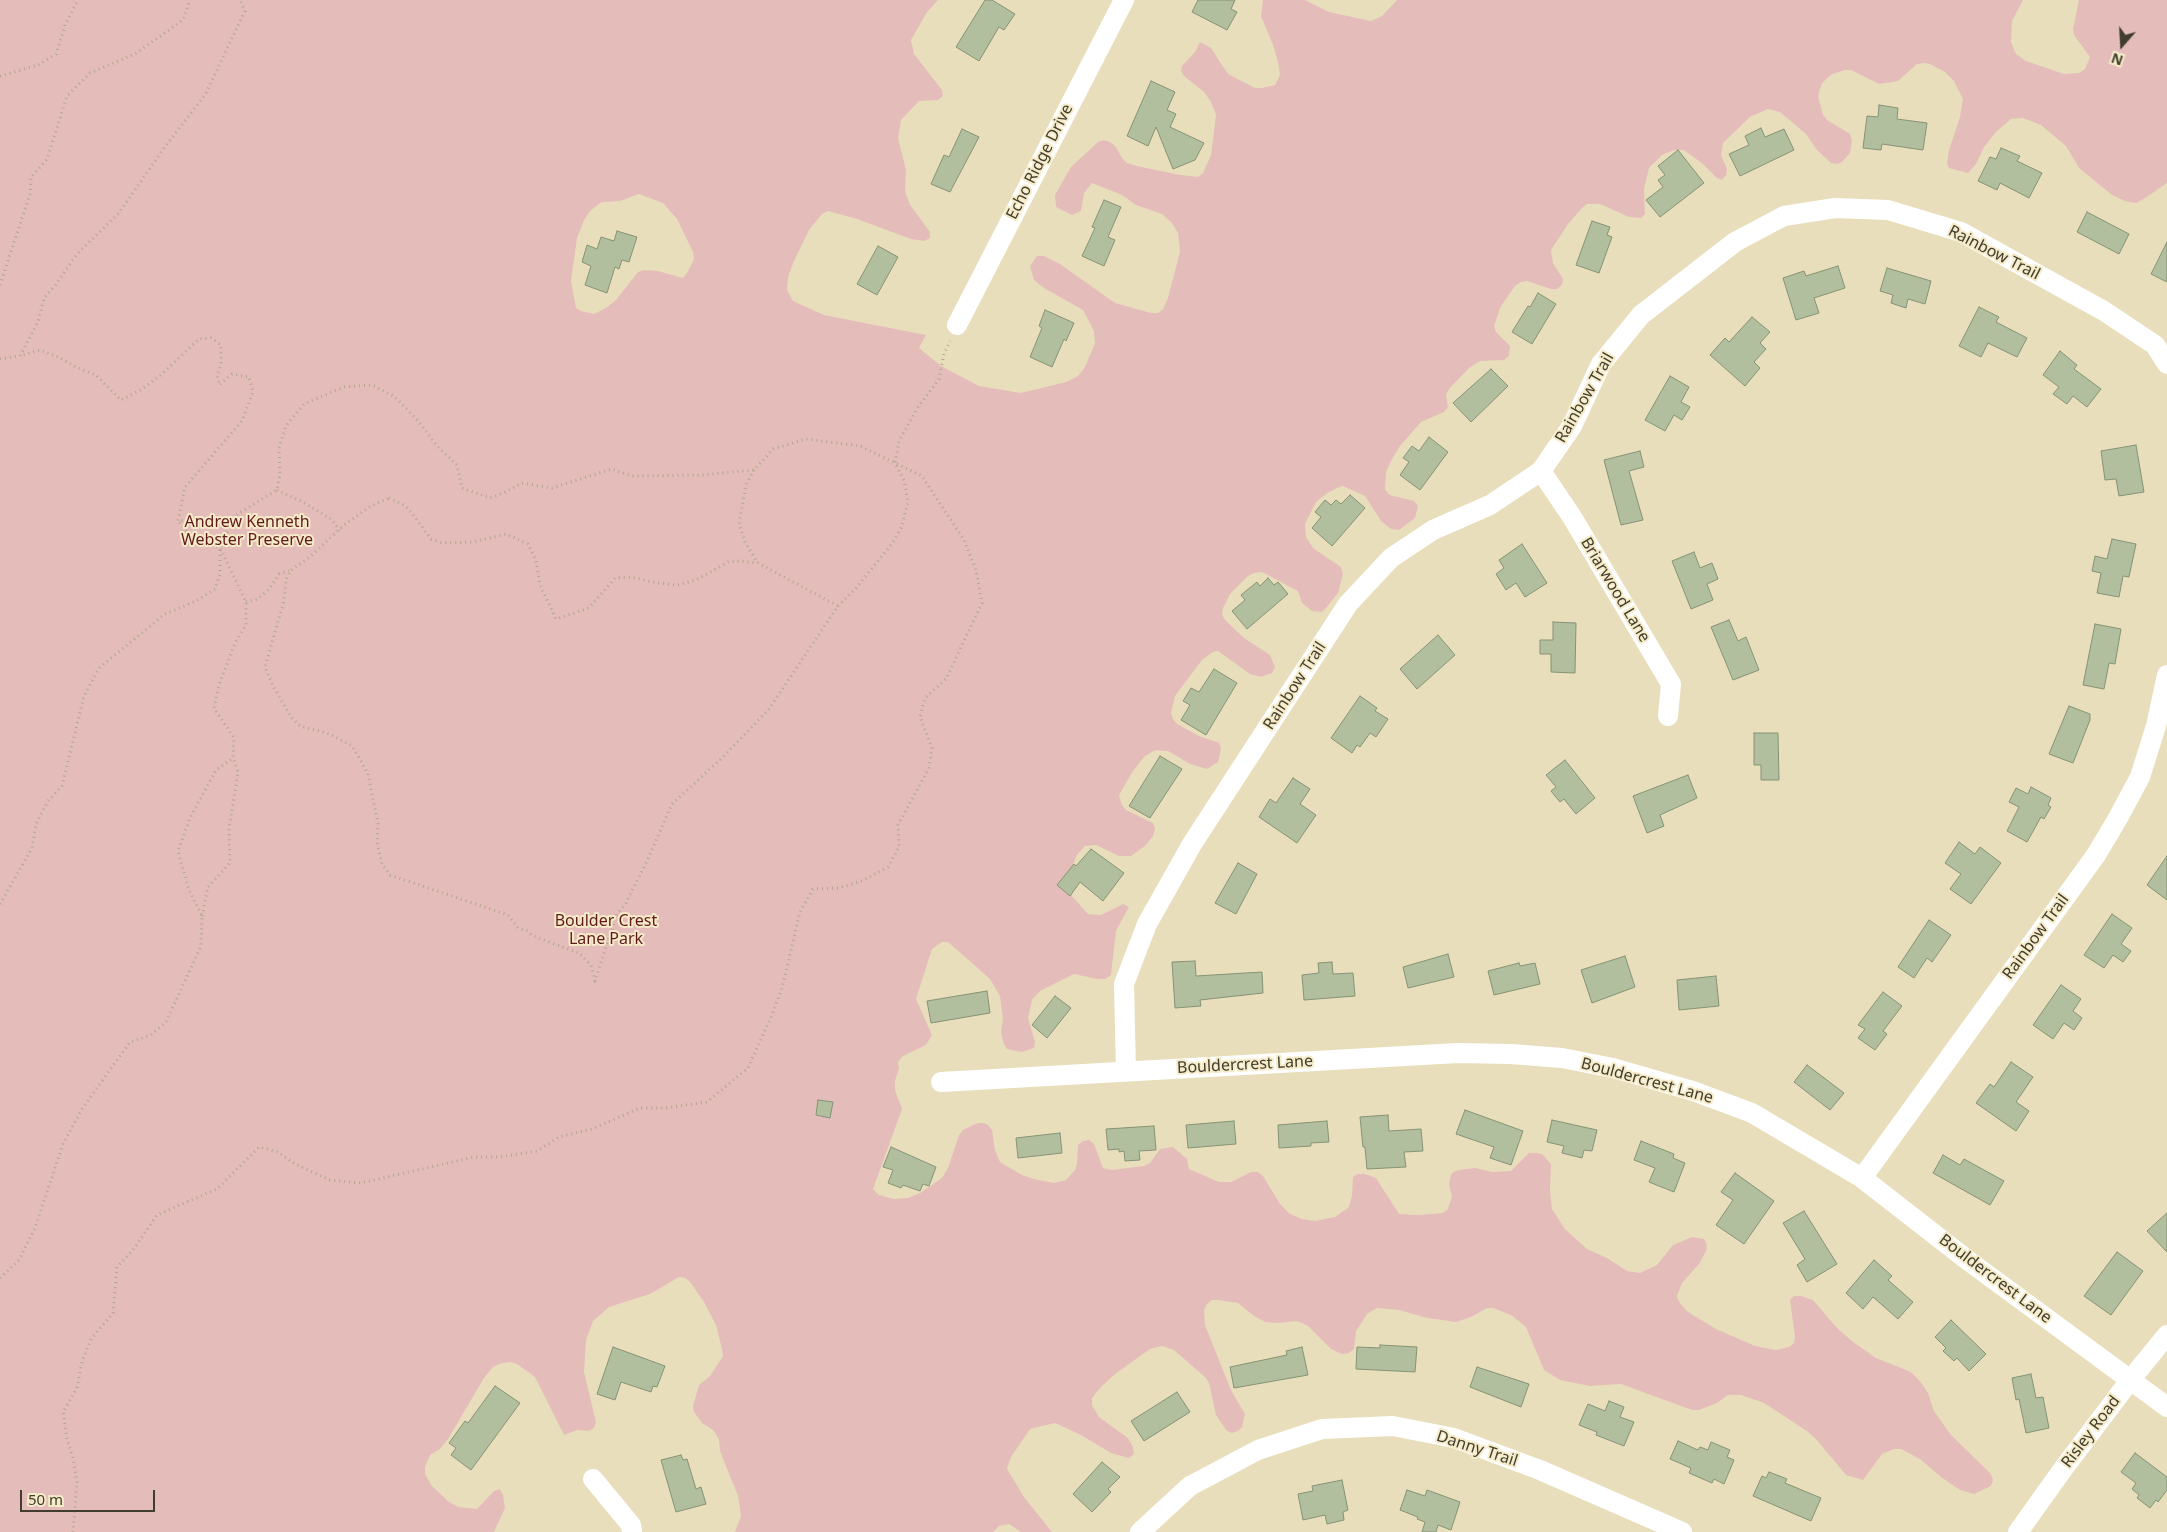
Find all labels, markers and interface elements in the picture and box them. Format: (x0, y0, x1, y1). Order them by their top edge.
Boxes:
north arrow (2097, 20, 2147, 70)
text: N (2108, 49, 2125, 70)
street label: Echo Ridge Drive (1003, 101, 1077, 223)
street label: Rainbow Trail (1945, 222, 2043, 284)
street label: Rainbow Trail (1552, 350, 1618, 446)
park label: Andrew Kenneth Webster Preserve (181, 512, 313, 550)
street label: Briarwood Lane (1576, 534, 1654, 646)
street label: Rainbow Trail (1260, 639, 1330, 733)
street label: Rainbow Trail (1999, 891, 2073, 983)
park label: Boulder Crest Lane Park (555, 911, 657, 949)
street label: Bouldercrest Lane (1177, 1052, 1313, 1078)
street label: Bouldercrest Lane (1579, 1054, 1715, 1108)
street label: Bouldercrest Lane (1935, 1230, 2055, 1328)
street label: Risley Road (2058, 1392, 2124, 1472)
street label: Danny Trail (1434, 1427, 1520, 1471)
scale bar (22, 1480, 158, 1512)
text: 50 m (28, 1489, 63, 1509)

